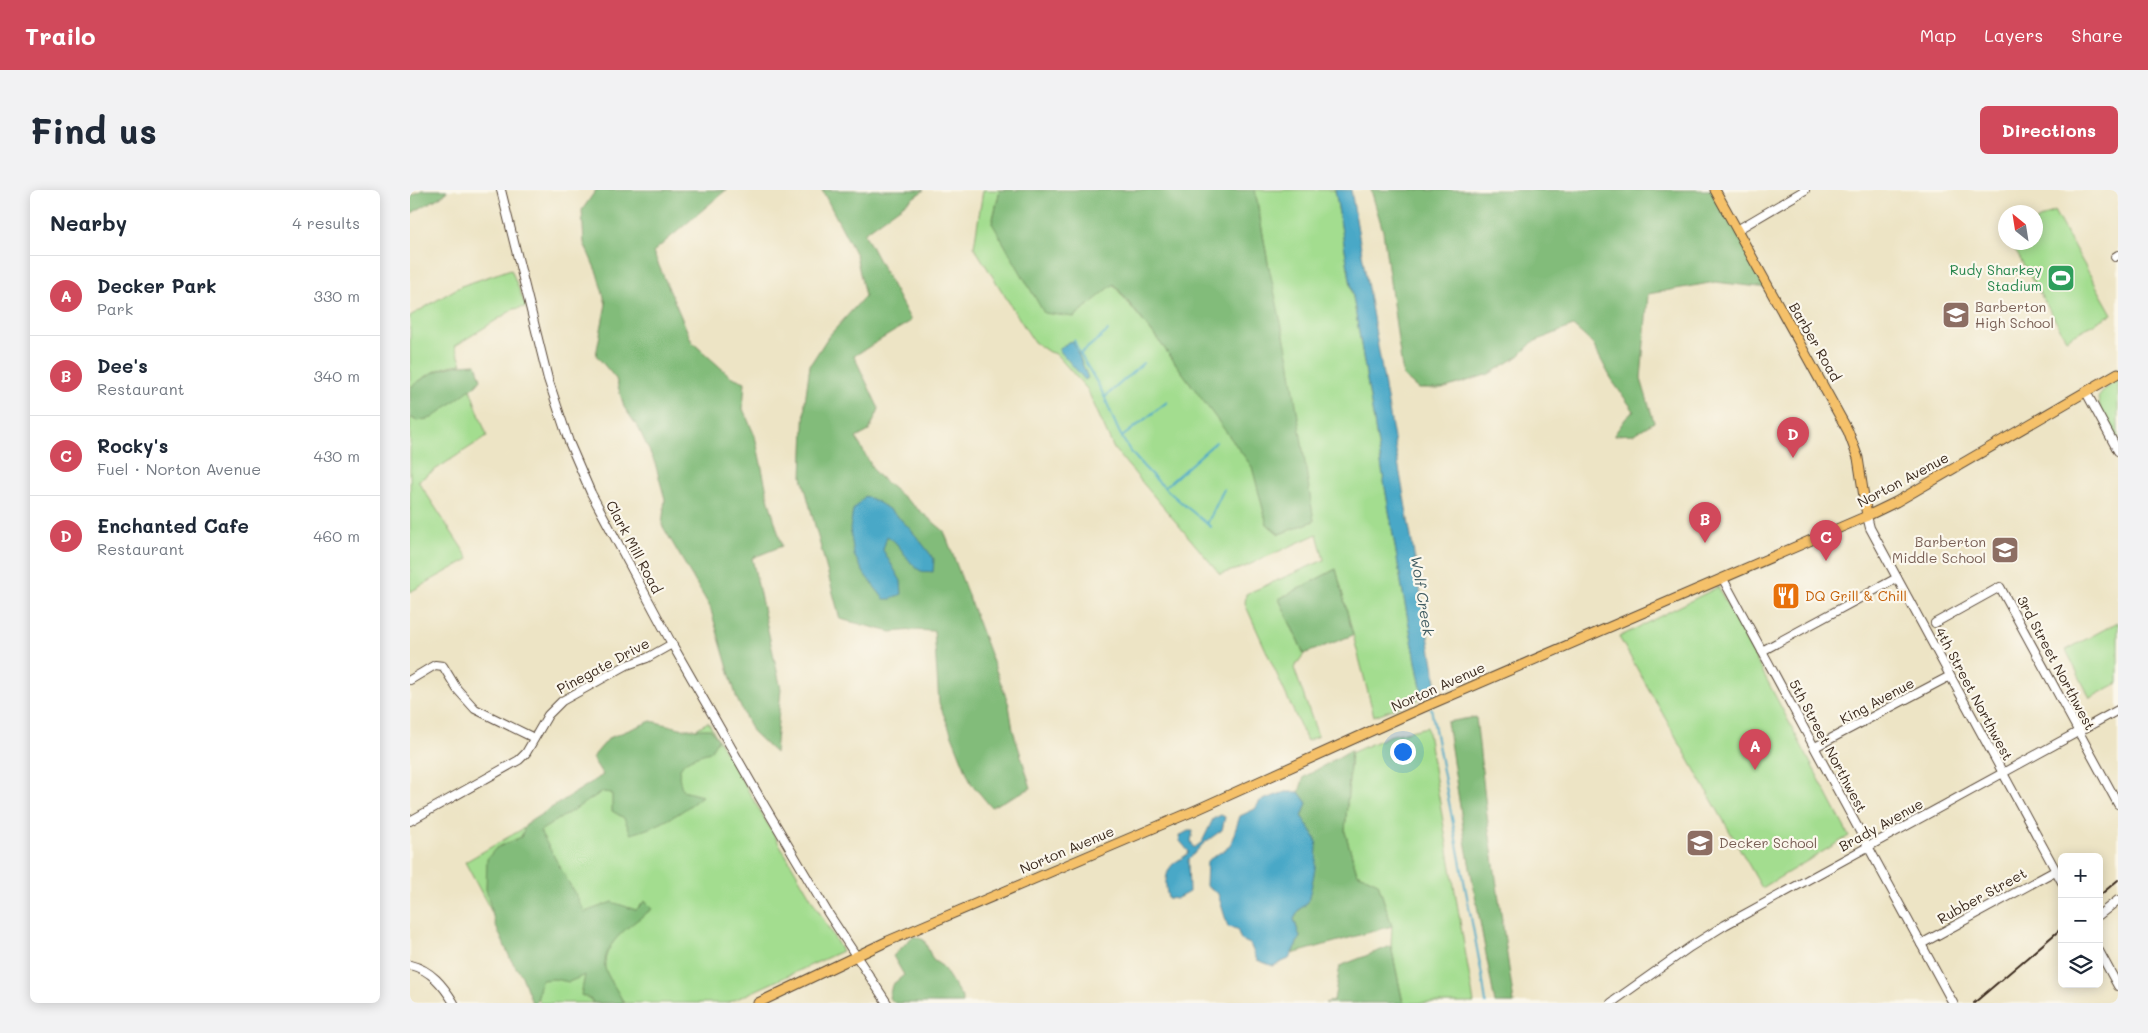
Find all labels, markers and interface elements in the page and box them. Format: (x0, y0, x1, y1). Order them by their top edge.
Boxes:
text: Trailo (25, 20, 96, 51)
text: Map (1920, 23, 1956, 47)
text: Layers (1984, 23, 2043, 47)
text: Share (2071, 23, 2123, 47)
button: Directions (1980, 106, 2118, 154)
text: Find us (30, 107, 157, 153)
north arrow (1998, 205, 2043, 250)
text: Nearby (50, 209, 127, 236)
text: 4 results (292, 212, 360, 233)
place label: Rudy Sharkey Stadium (1950, 260, 2042, 295)
sports icon: Rudy Sharkey Stadium (2046, 263, 2076, 293)
text: Decker Park (97, 273, 216, 298)
text: A (60, 285, 72, 306)
text: 330 m (314, 285, 360, 306)
place label: Barberton High School (1975, 297, 2054, 332)
text: Park (97, 298, 133, 319)
street label: Barber Road (1785, 299, 1846, 385)
school or university icon: Barberton High School (1941, 300, 1971, 330)
text: Dee's (97, 353, 148, 378)
text: B (61, 365, 71, 386)
text: 340 m (313, 365, 360, 386)
text: Restaurant (97, 378, 185, 399)
pin: D (1777, 417, 1809, 458)
text: Rocky's (97, 433, 168, 458)
text: C (60, 445, 72, 466)
text: 430 m (313, 445, 360, 466)
street label: Norton Avenue (1854, 448, 1952, 512)
text: Fuel · Norton Avenue (97, 458, 261, 479)
street label: Clark Mill Road (602, 497, 667, 597)
pin: B (1689, 502, 1721, 543)
text: Enchanted Cafe (97, 513, 249, 538)
pin: C (1810, 520, 1842, 561)
text: D (60, 525, 72, 546)
text: 460 m (313, 525, 360, 546)
place label: Barberton Middle School (1892, 532, 1986, 567)
school or university icon: Barberton Middle School (1990, 535, 2020, 565)
text: Restaurant (97, 538, 185, 559)
water label: Wolf Creek (1407, 554, 1439, 639)
restaurant icon: DQ Grill & Chill (1771, 581, 1801, 611)
place label: DQ Grill & Chill (1805, 586, 1907, 605)
street label: 3rd Street Northwest (2013, 592, 2100, 733)
street label: 4th Street Northwest (1931, 624, 2018, 764)
street label: Pinegate Drive (553, 633, 652, 698)
street label: Norton Avenue (1388, 657, 1488, 716)
street label: King Avenue (1836, 673, 1917, 728)
street label: 5th Street Northwest (1785, 676, 1872, 816)
pin: A (1739, 729, 1771, 770)
your location (1390, 739, 1416, 765)
street label: Brady Avenue (1835, 794, 1926, 856)
street label: Norton Avenue (1017, 821, 1117, 878)
school or university icon: Decker School (1685, 828, 1715, 858)
place label: Decker School (1719, 833, 1817, 852)
map controls (2058, 853, 2103, 988)
button: + (2058, 853, 2103, 898)
street label: Rubber Street (1934, 863, 2030, 928)
button: − (2058, 898, 2103, 943)
button: layers (2058, 943, 2103, 988)

